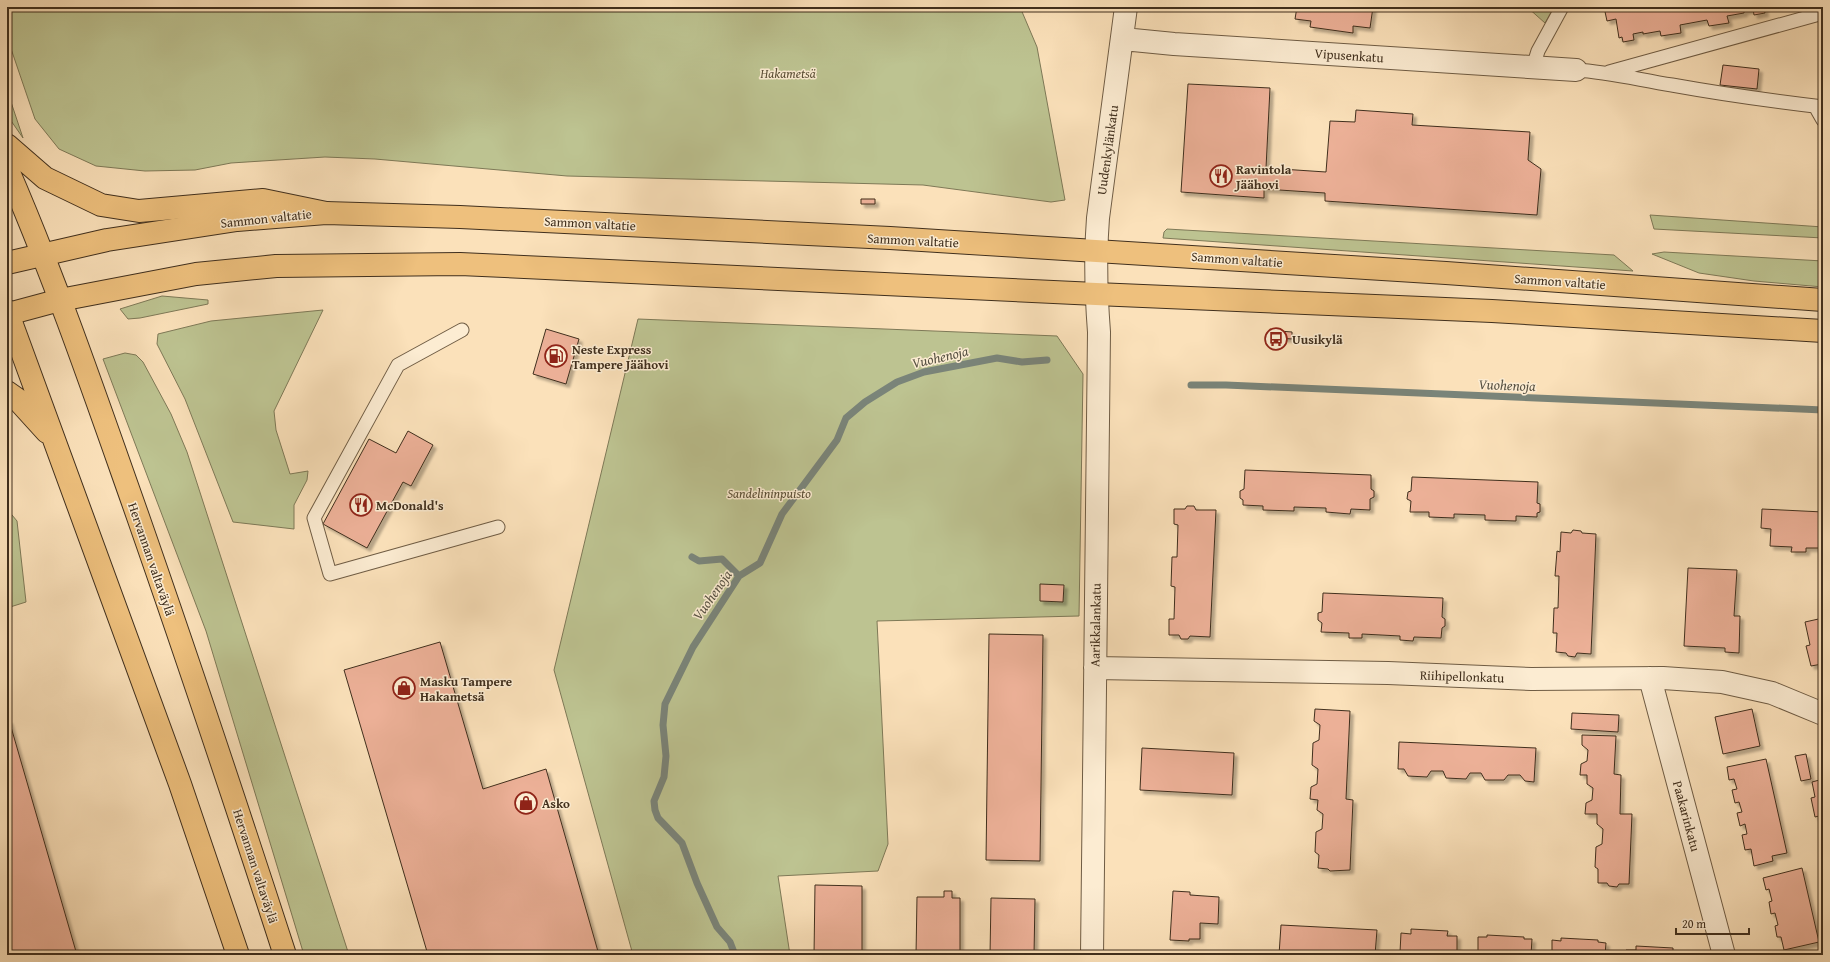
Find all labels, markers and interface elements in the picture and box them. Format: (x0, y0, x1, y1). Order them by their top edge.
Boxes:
street label: Vipusenkatu (1314, 44, 1384, 67)
park label: Hakametsä (759, 64, 816, 83)
street label: Uudenkylänkatu (1092, 104, 1123, 196)
place label: Ravintola Jäähovi (1234, 160, 1292, 194)
restaurant icon: Ravintola Jäähovi (1208, 163, 1234, 189)
street label: Sammon valtatie (220, 204, 313, 233)
street label: Sammon valtatie (544, 212, 636, 235)
street label: Sammon valtatie (867, 229, 959, 252)
street label: Sammon valtatie (1191, 247, 1283, 272)
street label: Sammon valtatie (1514, 269, 1606, 294)
bus stop icon: Uusikylä (1263, 326, 1289, 352)
place label: Uusikylä (1292, 330, 1343, 349)
place label: Neste Express Tampere Jäähovi (572, 340, 669, 374)
water label: Vuohenoja (910, 341, 971, 373)
fuel station icon: Neste Express Tampere Jäähovi (543, 343, 569, 369)
water label: Vuohenoja (1478, 374, 1537, 396)
park label: Sandelininpuisto (727, 484, 811, 503)
restaurant icon: McDonald's (348, 492, 374, 518)
place label: McDonald's (376, 496, 444, 515)
street label: Hervannan valtaväylä (123, 500, 180, 619)
water label: Vuohenoja (687, 565, 737, 624)
street label: Aarikkalankatu (1085, 583, 1106, 667)
street label: Riihipellonkatu (1419, 666, 1505, 687)
place label: Masku Tampere Hakametsä (420, 672, 512, 706)
shop icon: Masku Tampere Hakametsä (391, 675, 417, 701)
street label: Paakarinkatu (1668, 779, 1705, 854)
shop icon: Asko (513, 790, 539, 816)
place label: Asko (542, 794, 570, 813)
street label: Hervannan valtaväylä (228, 807, 283, 926)
scale bar (1676, 910, 1749, 936)
text: 20 m (1682, 915, 1706, 932)

